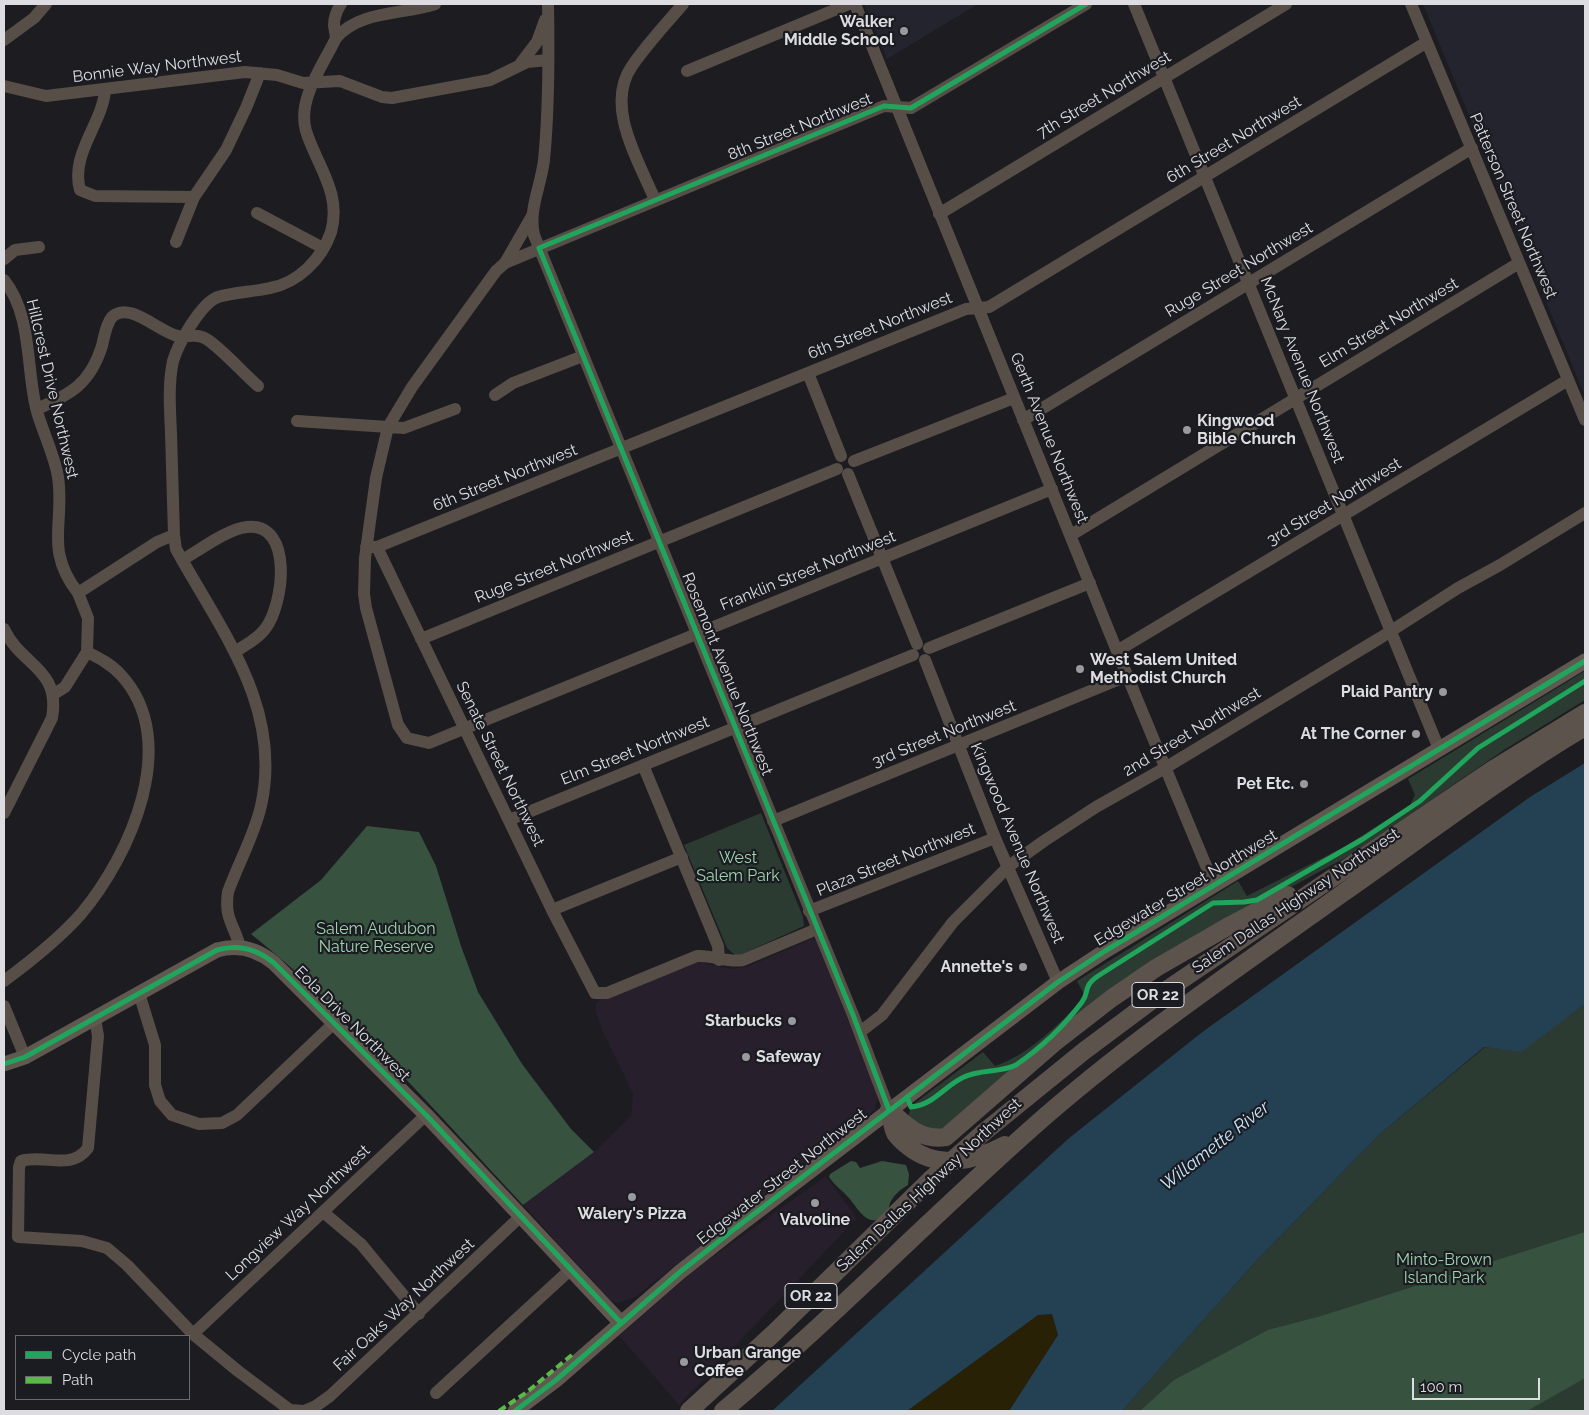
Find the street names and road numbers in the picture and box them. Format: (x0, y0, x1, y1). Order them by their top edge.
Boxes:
street label: Bonnie Way Northwest (71, 47, 243, 87)
street label: 7th Street Northwest (1034, 47, 1174, 143)
street label: 8th Street Northwest (725, 89, 875, 165)
street label: 6th Street Northwest (1163, 92, 1305, 188)
street label: Patterson Street Northwest (1465, 110, 1561, 302)
street label: Ruge Street Northwest (1162, 218, 1316, 322)
street label: McNary Avenue Northwest (1256, 274, 1348, 466)
street label: Elm Street Northwest (1316, 274, 1462, 372)
street label: 6th Street Northwest (805, 288, 955, 364)
street label: Hillcrest Drive Northwest (22, 297, 82, 481)
street label: Gerth Avenue Northwest (1006, 350, 1092, 526)
street label: 6th Street Northwest (430, 440, 580, 516)
street label: 3rd Street Northwest (1263, 454, 1405, 550)
street label: Ruge Street Northwest (472, 527, 636, 607)
street label: Franklin Street Northwest (717, 527, 899, 615)
street label: Rosemont Avenue Northwest (677, 570, 777, 778)
street label: Senate Street Northwest (452, 678, 548, 850)
street label: 2nd Street Northwest (1120, 683, 1264, 781)
street label: 3rd Street Northwest (869, 696, 1019, 772)
street label: Elm Street Northwest (558, 712, 712, 790)
street label: Kingwood Avenue Northwest (966, 740, 1068, 946)
street label: Plaza Street Northwest (814, 819, 978, 901)
street label: Salem Dallas Highway Northwest (1189, 824, 1403, 978)
street label: Edgewater Street Northwest (1091, 826, 1281, 950)
street label: Eola Drive Northwest (290, 962, 414, 1086)
road number: OR 22 (1132, 982, 1184, 1008)
street label: Salem Dallas Highway Northwest (833, 1094, 1025, 1276)
street label: Edgewater Street Northwest (693, 1105, 871, 1249)
street label: Longview Way Northwest (222, 1141, 374, 1285)
street label: Fair Oaks Way Northwest (330, 1235, 478, 1375)
road number: OR 22 (785, 1284, 837, 1308)

